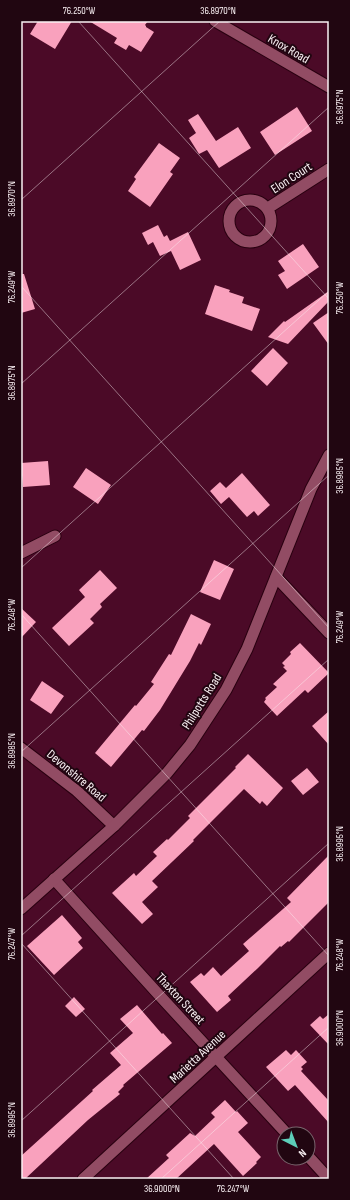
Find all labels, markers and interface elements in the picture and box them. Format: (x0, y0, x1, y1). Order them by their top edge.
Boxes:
text: 76.250°W (63, 5, 96, 17)
text: 36.8970°N (200, 5, 236, 17)
street label: Knox Road (265, 31, 312, 67)
text: 36.8975°N (334, 89, 346, 125)
street label: Elon Court (268, 159, 315, 197)
text: 36.8970°N (6, 181, 18, 217)
text: 76.249°W (6, 270, 18, 303)
text: 76.250°W (334, 281, 346, 314)
text: 36.8975°N (6, 365, 18, 401)
text: 36.8985°N (334, 458, 346, 494)
text: 76.248°W (6, 598, 18, 631)
text: 76.249°W (334, 610, 346, 643)
street label: Philpotts Road (178, 671, 225, 732)
text: 36.8985°N (6, 733, 18, 769)
street label: Devonshire Road (43, 746, 109, 805)
text: 36.8995°N (334, 826, 346, 862)
text: 76.247°W (6, 927, 18, 960)
text: 76.248°W (334, 938, 346, 971)
street label: Thaxton Street (152, 970, 208, 1028)
text: 36.9000°N (334, 1010, 346, 1046)
street label: Marietta Avenue (166, 1027, 229, 1087)
text: 36.8995°N (6, 1102, 18, 1138)
north arrow (276, 1126, 316, 1166)
text: N (296, 1146, 309, 1160)
text: 36.9000°N (144, 1183, 180, 1195)
text: 76.247°W (217, 1183, 250, 1195)

